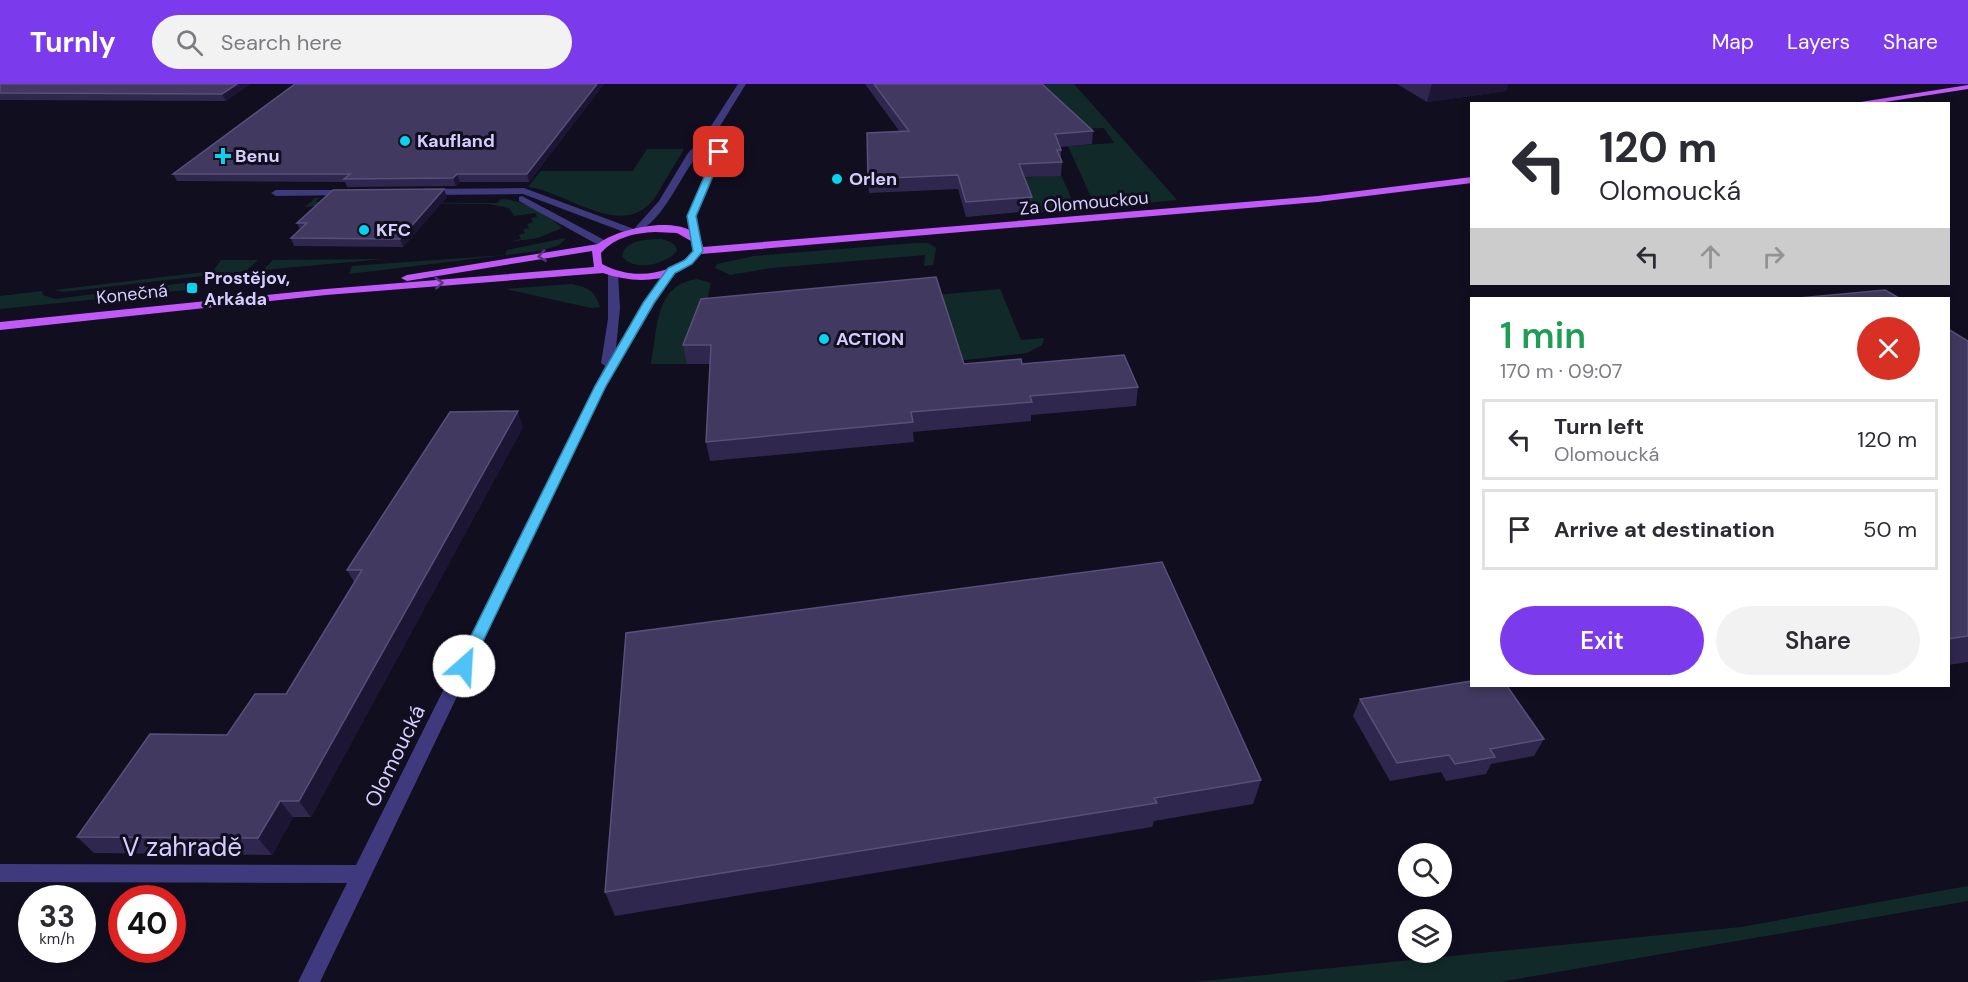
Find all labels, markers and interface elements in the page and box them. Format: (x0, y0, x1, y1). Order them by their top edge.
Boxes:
search box (152, 15, 572, 69)
text: Turnly (30, 24, 116, 61)
icon: search (173, 26, 206, 59)
text: Search here (221, 28, 342, 57)
text: Map (1712, 28, 1754, 56)
text: Layers (1787, 28, 1850, 56)
text: Share (1883, 28, 1938, 56)
text: 120 m (1599, 120, 1717, 175)
pin (693, 126, 744, 177)
icon: left (1500, 126, 1578, 204)
place label: Kaufland (417, 129, 495, 153)
marker: Kaufland (398, 134, 412, 148)
icon: arrive (702, 135, 735, 168)
place label: Benu (235, 144, 280, 168)
marker: Benu (216, 149, 230, 163)
place label: Orlen (849, 167, 897, 191)
marker: Orlen (830, 172, 844, 186)
text: Olomoucká (1599, 173, 1741, 208)
street label: Za Olomouckou (1018, 185, 1150, 221)
place label: KFC (376, 218, 411, 242)
marker: KFC (357, 223, 371, 237)
icon: left (1631, 240, 1664, 273)
icon: ahead (1694, 240, 1727, 273)
icon: right (1757, 240, 1790, 273)
one-way arrow (537, 249, 547, 261)
place label: Prostějov, Arkáda (204, 266, 290, 311)
one-way arrow (435, 277, 444, 290)
street label: Konečná (95, 278, 169, 310)
marker: Prostějov, Arkáda (185, 281, 199, 295)
text: 1 min (1500, 312, 1586, 359)
button: close (1857, 317, 1920, 380)
place label: ACTION (836, 327, 904, 351)
marker: ACTION (817, 332, 831, 346)
text: 170 m · 09:07 (1500, 358, 1622, 384)
text: Turn left (1554, 412, 1644, 441)
icon: left (1503, 423, 1536, 456)
text: 120 m (1857, 425, 1917, 454)
text: Olomoucká (1554, 441, 1659, 467)
icon: arrive (1503, 513, 1536, 546)
text: Arrive at destination (1554, 515, 1775, 544)
text: 50 m (1863, 515, 1917, 544)
button: Exit (1500, 606, 1704, 675)
button: Share (1716, 606, 1920, 675)
position arrow (432, 634, 496, 698)
street label: Olomoucká (358, 700, 432, 812)
street label: V zahradě (122, 830, 242, 864)
map controls (1398, 843, 1452, 963)
button: search (1398, 843, 1452, 897)
speed limit sign: 40 (108, 885, 186, 963)
text: 33 (39, 897, 75, 936)
button: layers (1398, 909, 1452, 963)
text: km/h (39, 929, 75, 949)

